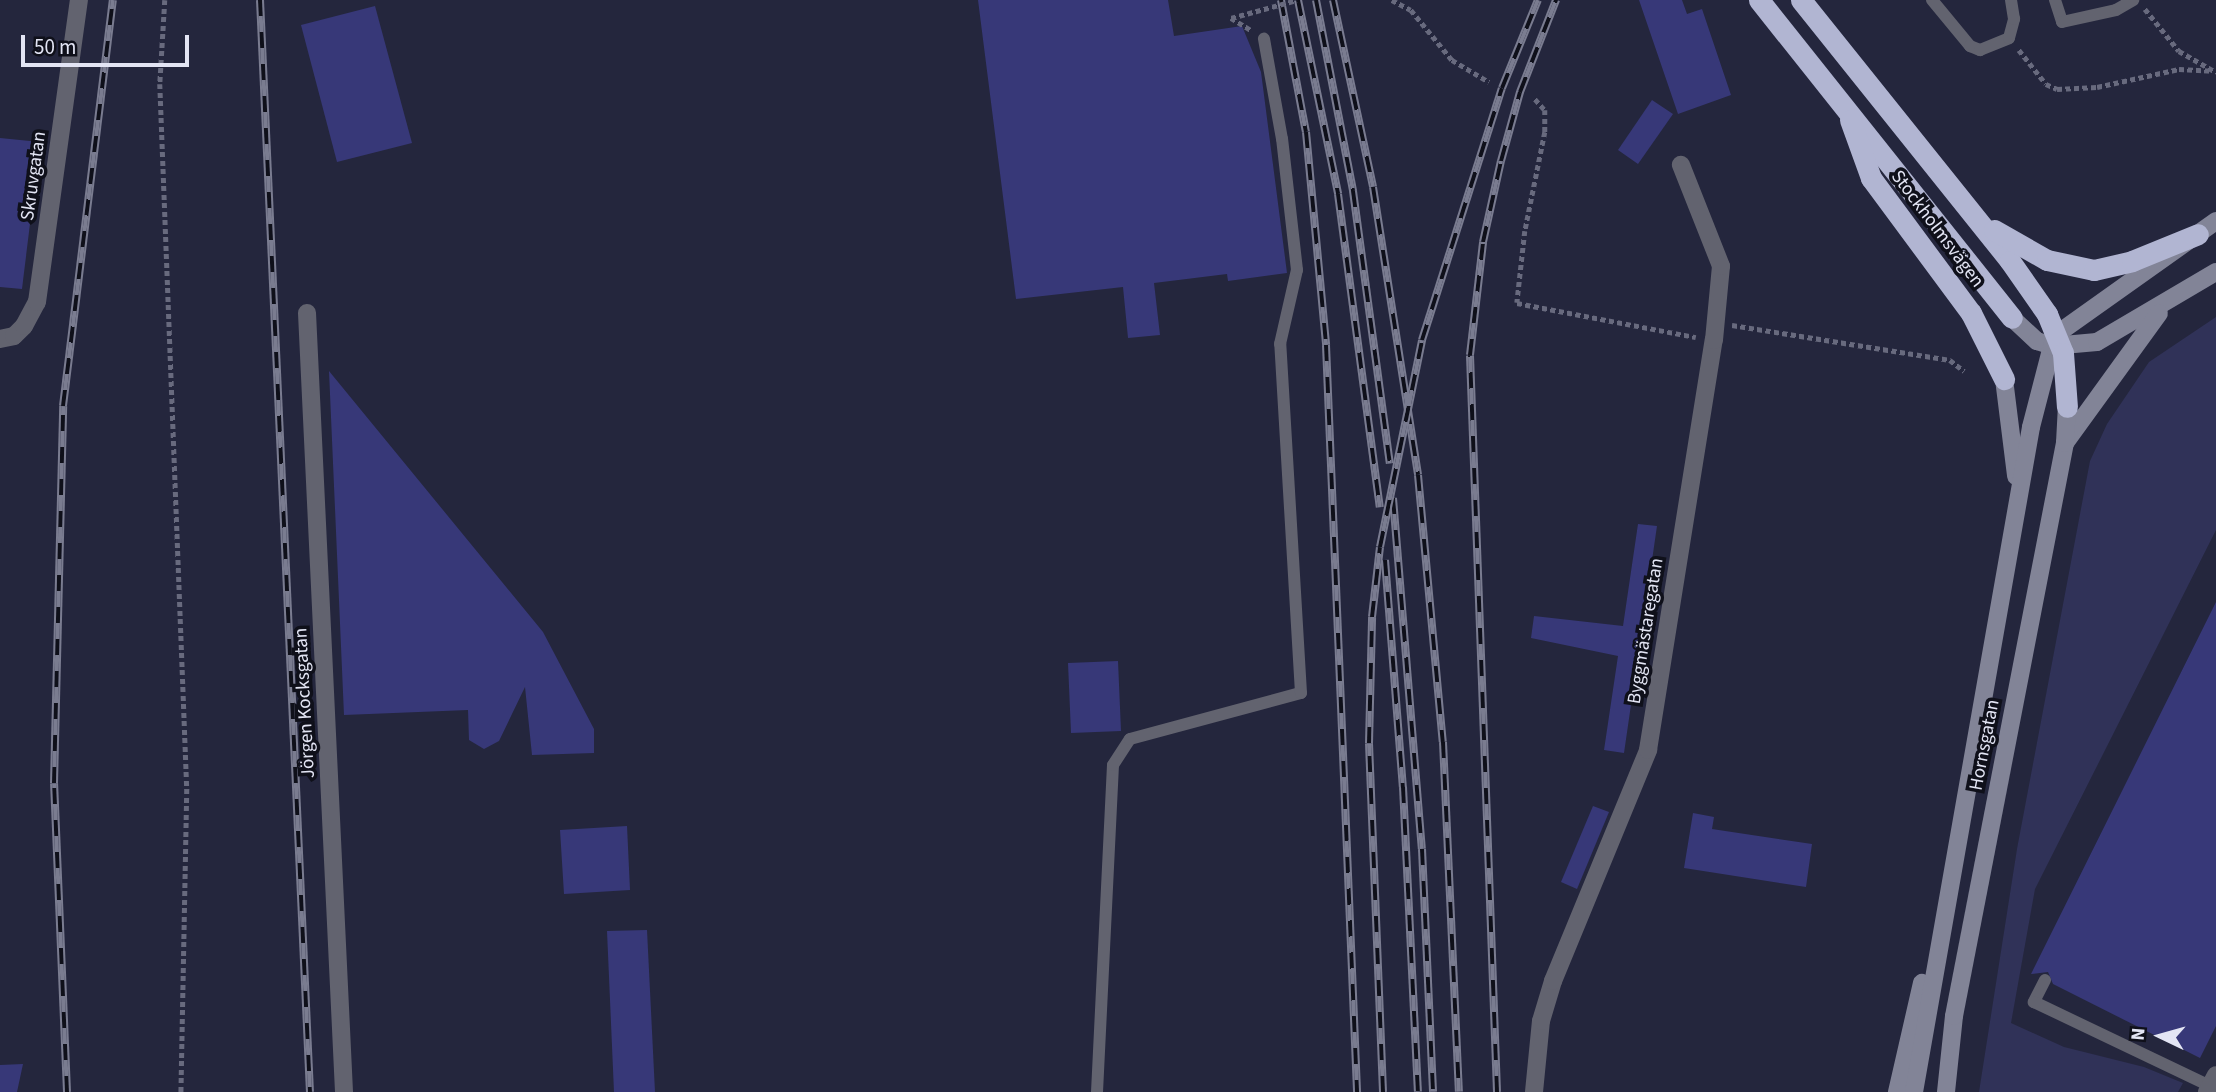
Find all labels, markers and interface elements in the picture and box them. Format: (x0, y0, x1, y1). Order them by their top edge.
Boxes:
scale bar (24, 21, 192, 65)
text: 50 m (34, 32, 76, 62)
street label: Skruvgatan (16, 130, 52, 222)
street label: Stockholmsvägen (1886, 166, 1988, 292)
street label: Byggmästaregatan (1623, 556, 1669, 706)
street label: Jörgen Kocksgatan (290, 627, 320, 779)
street label: Hornsgatan (1965, 698, 2005, 792)
north arrow (2125, 1001, 2195, 1071)
text: N (2125, 1027, 2153, 1042)

